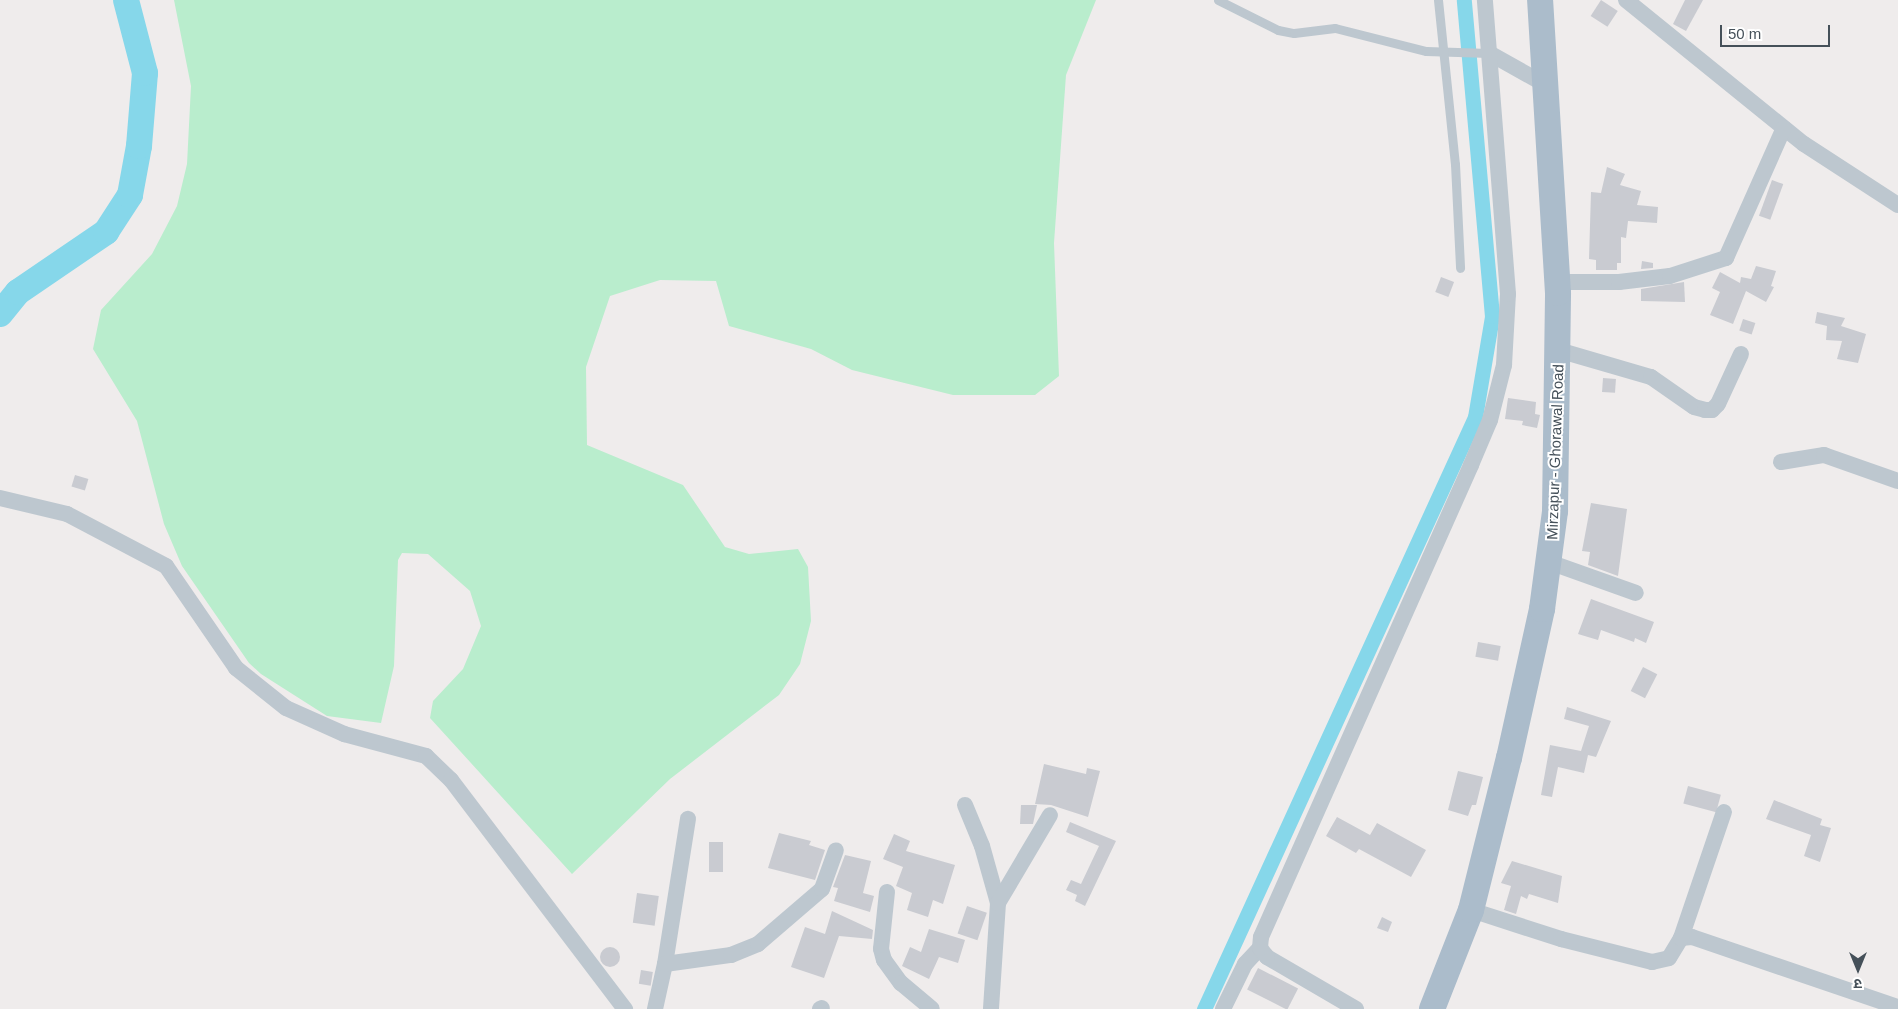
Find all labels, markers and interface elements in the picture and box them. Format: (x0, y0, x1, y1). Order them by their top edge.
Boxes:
scale bar (1723, 15, 1833, 47)
text: 50 m (1728, 25, 1761, 42)
street label: Mirzapur - Ghorawal Road (1543, 364, 1567, 540)
north arrow (1833, 944, 1883, 994)
text: उ (1854, 976, 1862, 992)

